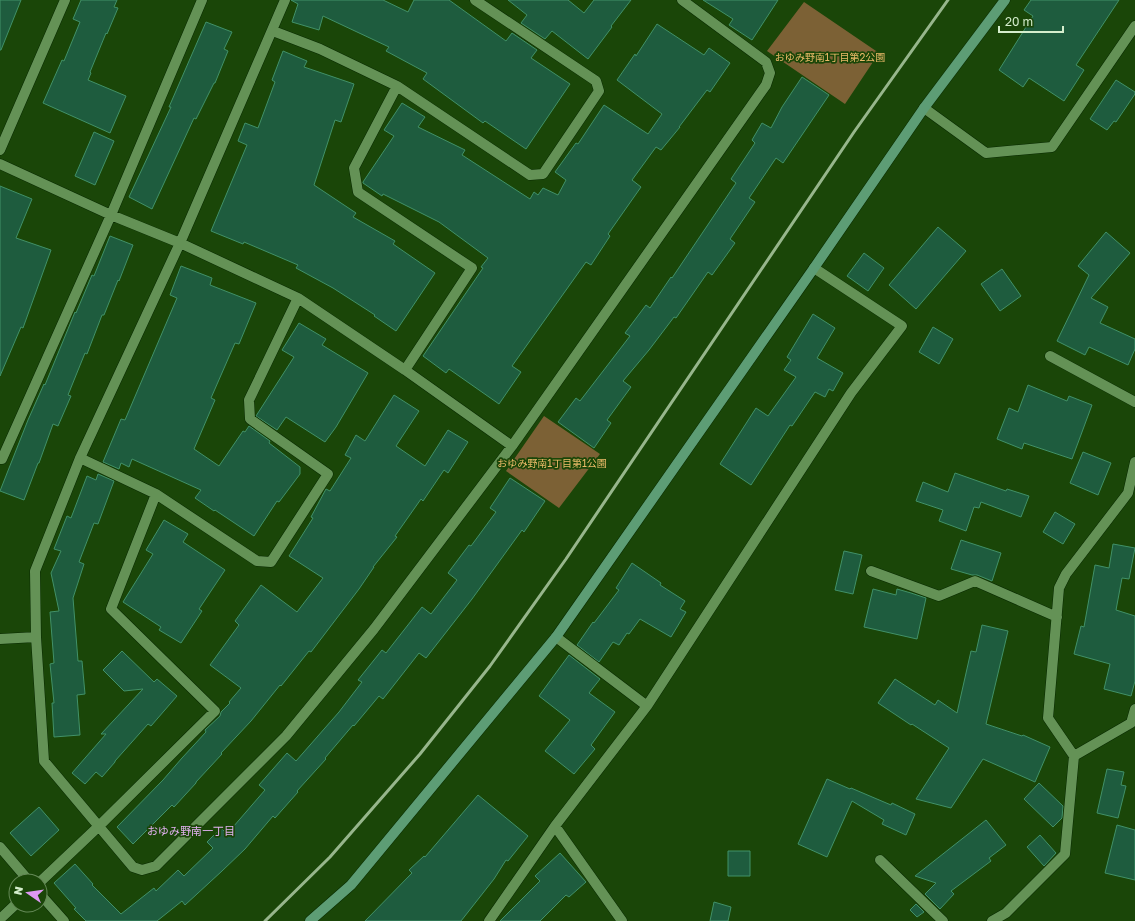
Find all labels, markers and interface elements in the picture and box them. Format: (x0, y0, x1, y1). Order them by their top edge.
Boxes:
scale bar (999, 8, 1063, 34)
text: 20 m (1005, 14, 1033, 29)
park label: おゆみ野南1丁目第2公園 (775, 51, 885, 63)
park label: おゆみ野南1丁目第1公園 (497, 457, 607, 469)
district label: おゆみ野南一丁目 (147, 824, 235, 837)
north arrow (8, 873, 48, 913)
text: N (10, 885, 25, 896)

